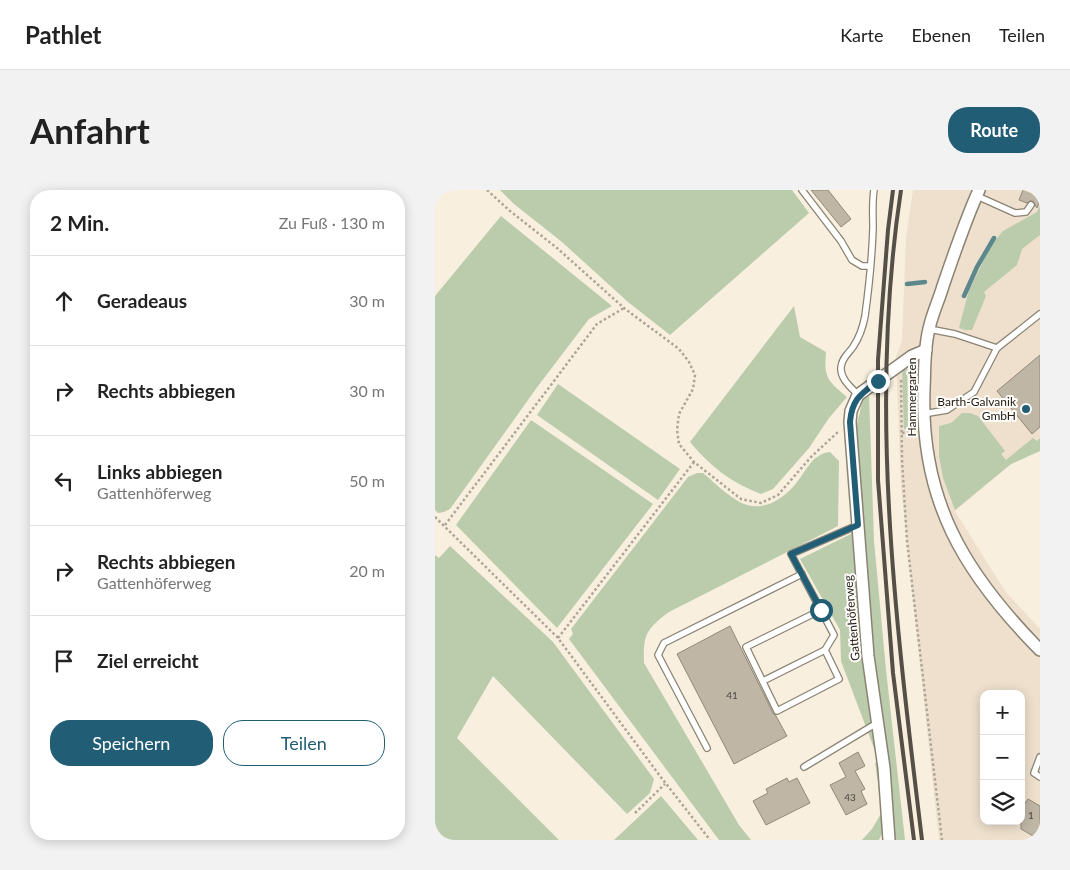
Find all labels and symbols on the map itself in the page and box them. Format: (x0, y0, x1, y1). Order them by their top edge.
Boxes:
street label: Hammergarten (904, 357, 919, 437)
route end (867, 370, 890, 393)
place label: Barth-Galvanik GmbH (937, 394, 1017, 423)
marker: Barth-Galvanik GmbH (1020, 403, 1032, 415)
street label: Gattenhöferweg (840, 575, 863, 661)
route start (810, 599, 833, 622)
house number: 41 (726, 689, 738, 701)
house number: 43 (844, 791, 856, 803)
house number: 1 (1028, 809, 1034, 821)

